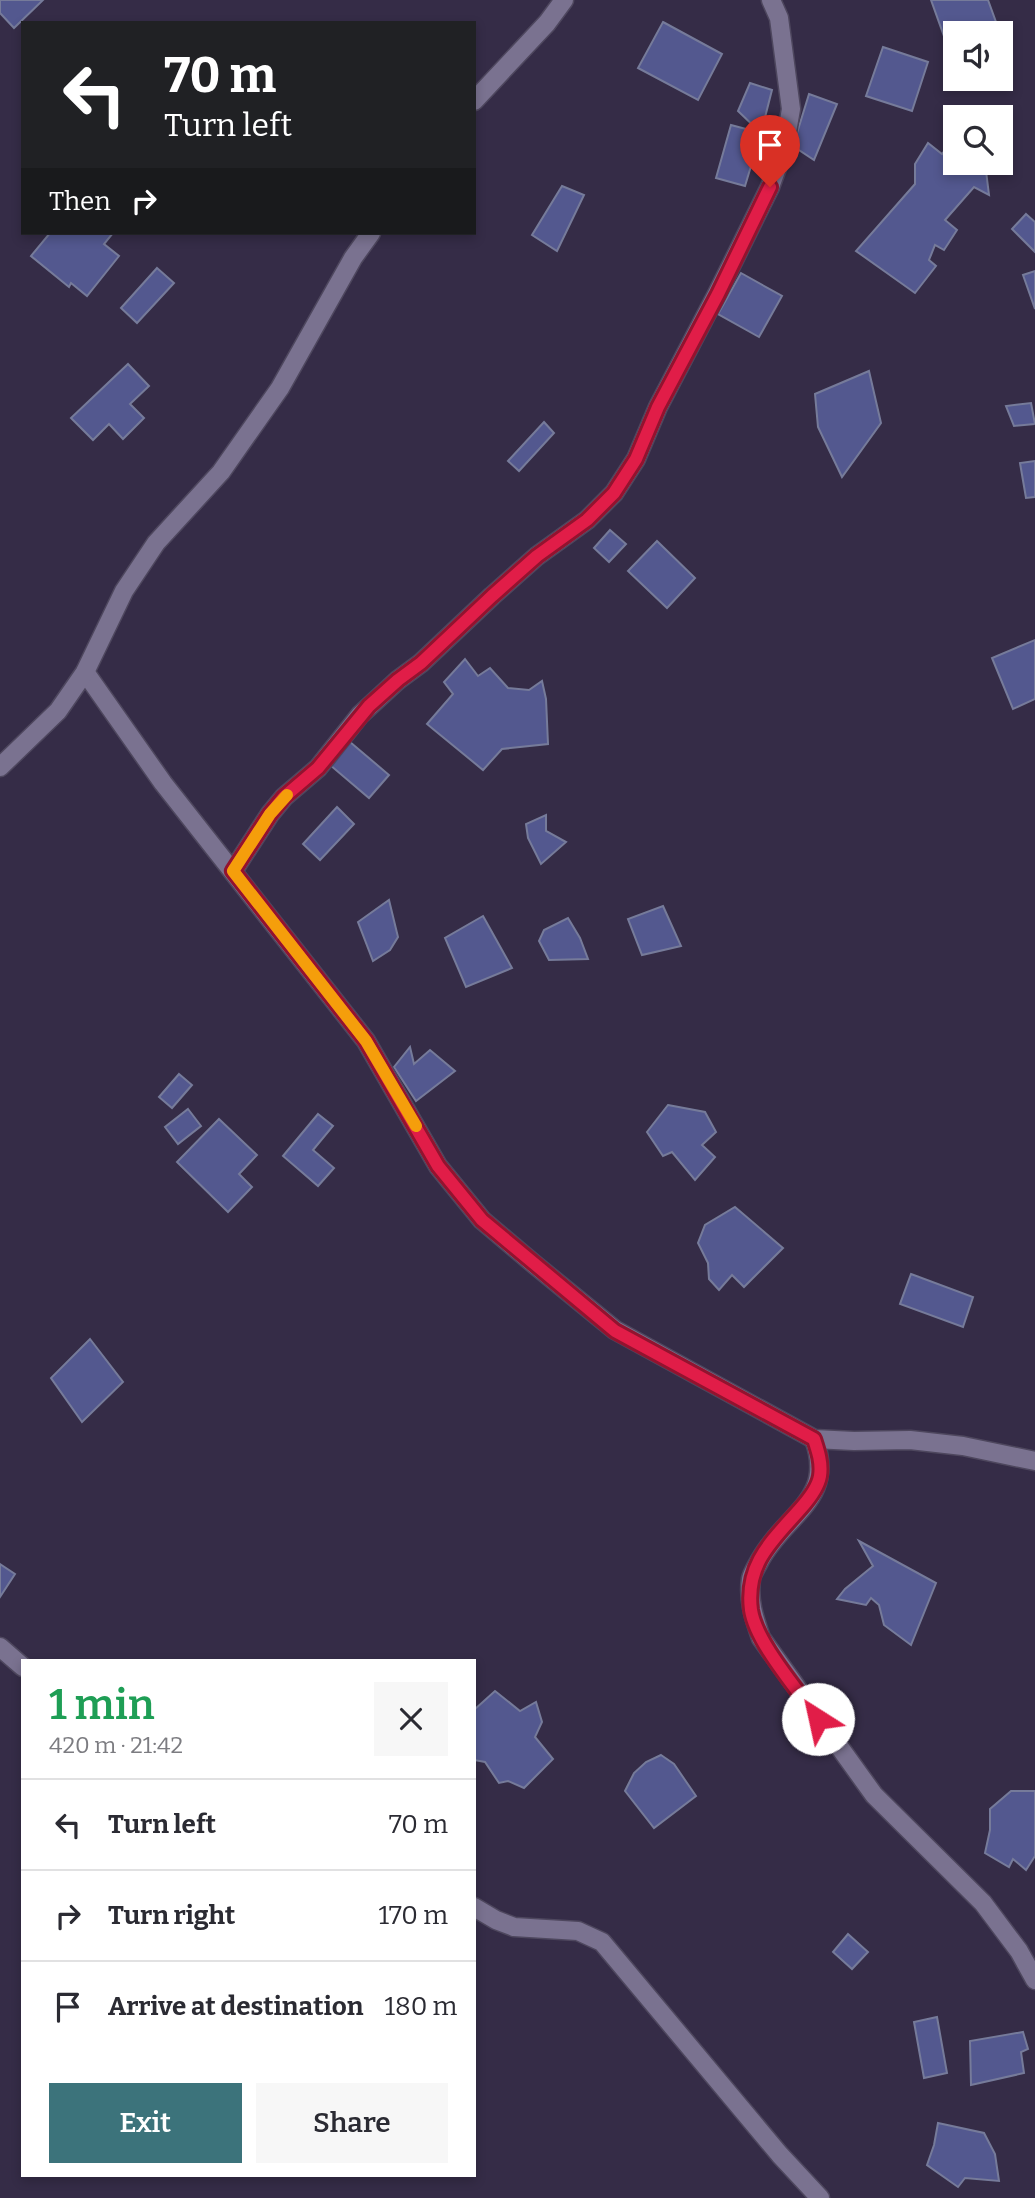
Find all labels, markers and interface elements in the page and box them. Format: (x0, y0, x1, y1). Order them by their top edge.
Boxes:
map controls (943, 21, 1013, 175)
button: sound (943, 21, 1013, 91)
text: 70 m (164, 46, 276, 105)
icon: left (49, 49, 140, 140)
button: search (943, 105, 1013, 175)
text: Turn left (164, 106, 292, 144)
pin (740, 115, 800, 187)
icon: arrive (751, 126, 789, 164)
icon: right (125, 182, 163, 220)
text: Then (49, 186, 111, 217)
text: 1 min (49, 1680, 155, 1730)
button: close (374, 1682, 448, 1756)
position arrow (781, 1682, 855, 1756)
text: 420 m · 21:42 (49, 1731, 183, 1759)
icon: left (49, 1806, 87, 1844)
text: Turn left (108, 1809, 216, 1840)
text: 70 m (389, 1809, 448, 1840)
icon: right (49, 1897, 87, 1935)
text: Turn right (108, 1900, 235, 1931)
text: 170 m (378, 1900, 448, 1931)
icon: arrive (49, 1988, 87, 2026)
text: Arrive at destination (108, 1991, 363, 2022)
text: 180 m (384, 1991, 457, 2022)
button: Exit (49, 2083, 242, 2163)
button: Share (256, 2083, 448, 2163)

